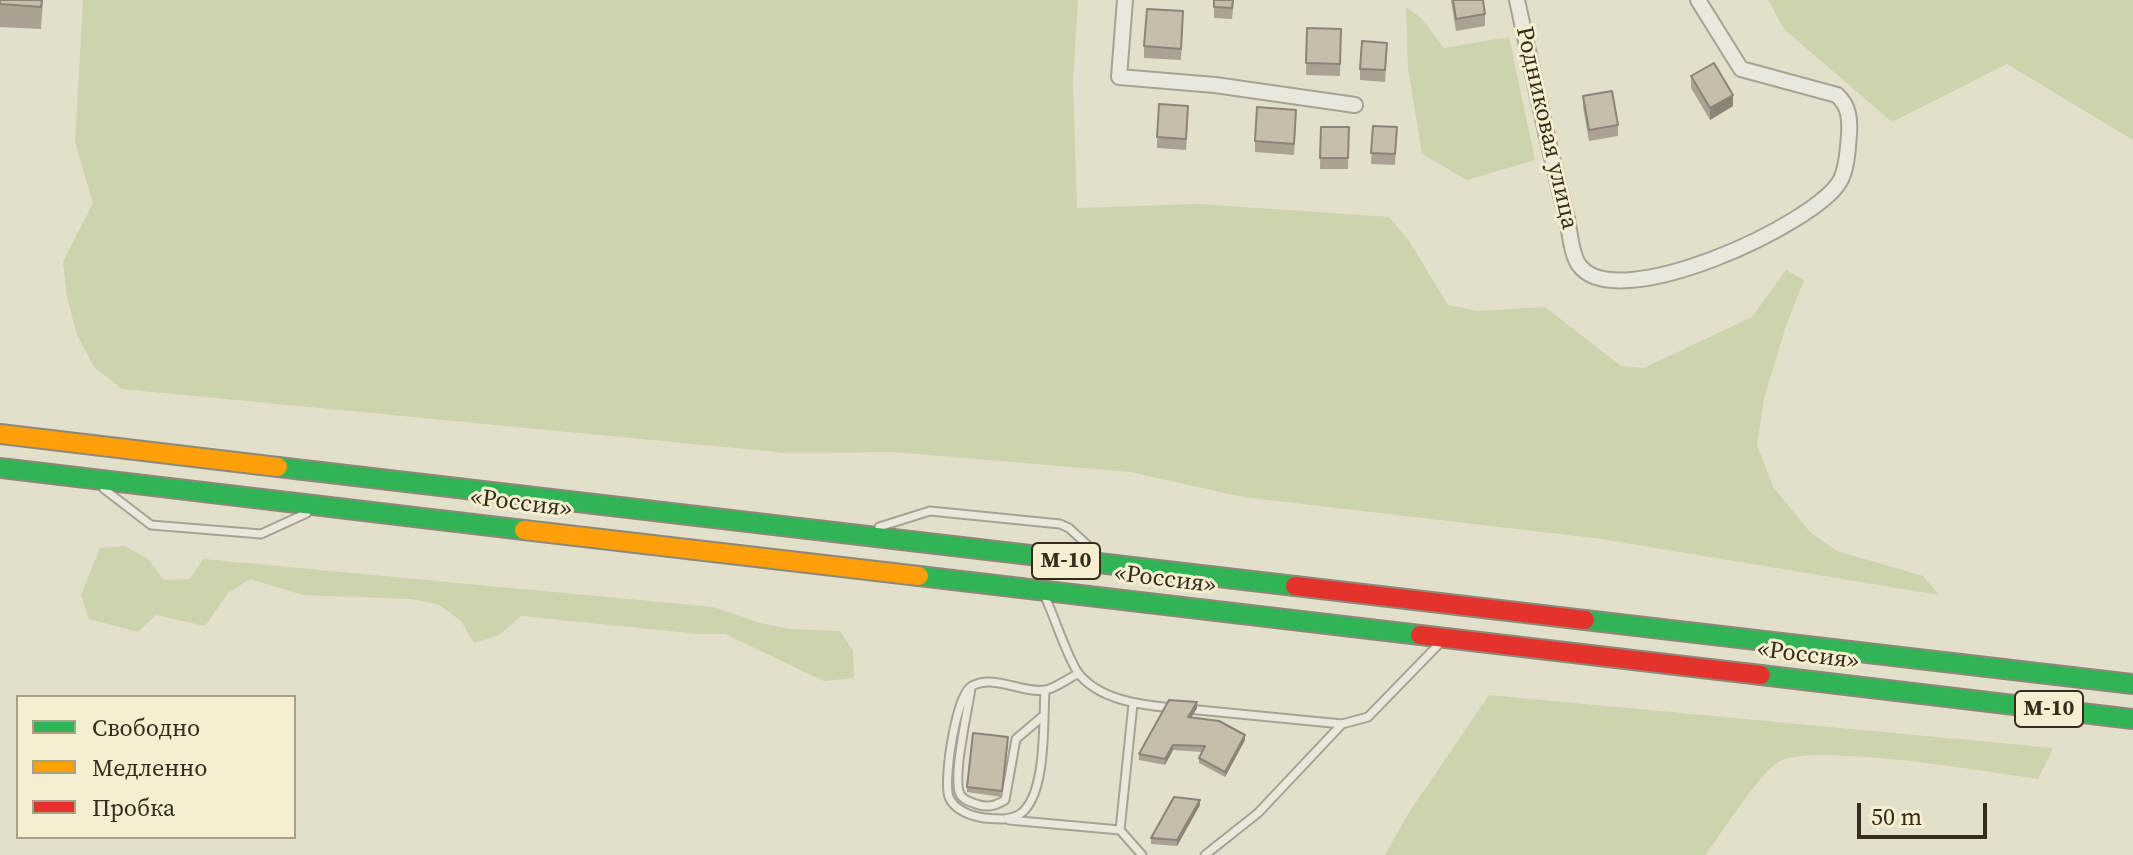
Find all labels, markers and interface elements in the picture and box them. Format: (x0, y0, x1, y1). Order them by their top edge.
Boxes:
street label: Родниковая улица (1509, 24, 1583, 232)
street label: «Россия» (469, 483, 573, 525)
road number: М-10 (1032, 543, 1100, 579)
street label: «Россия» (1113, 559, 1217, 601)
street label: «Россия» (1756, 635, 1860, 677)
road number: М-10 (2015, 691, 2083, 727)
legend (16, 695, 296, 839)
text: Свободно (92, 711, 200, 744)
text: Медленно (92, 751, 207, 784)
scale bar (1861, 787, 1991, 837)
text: Пробка (92, 791, 175, 824)
text: 50 m (1871, 800, 1922, 833)

